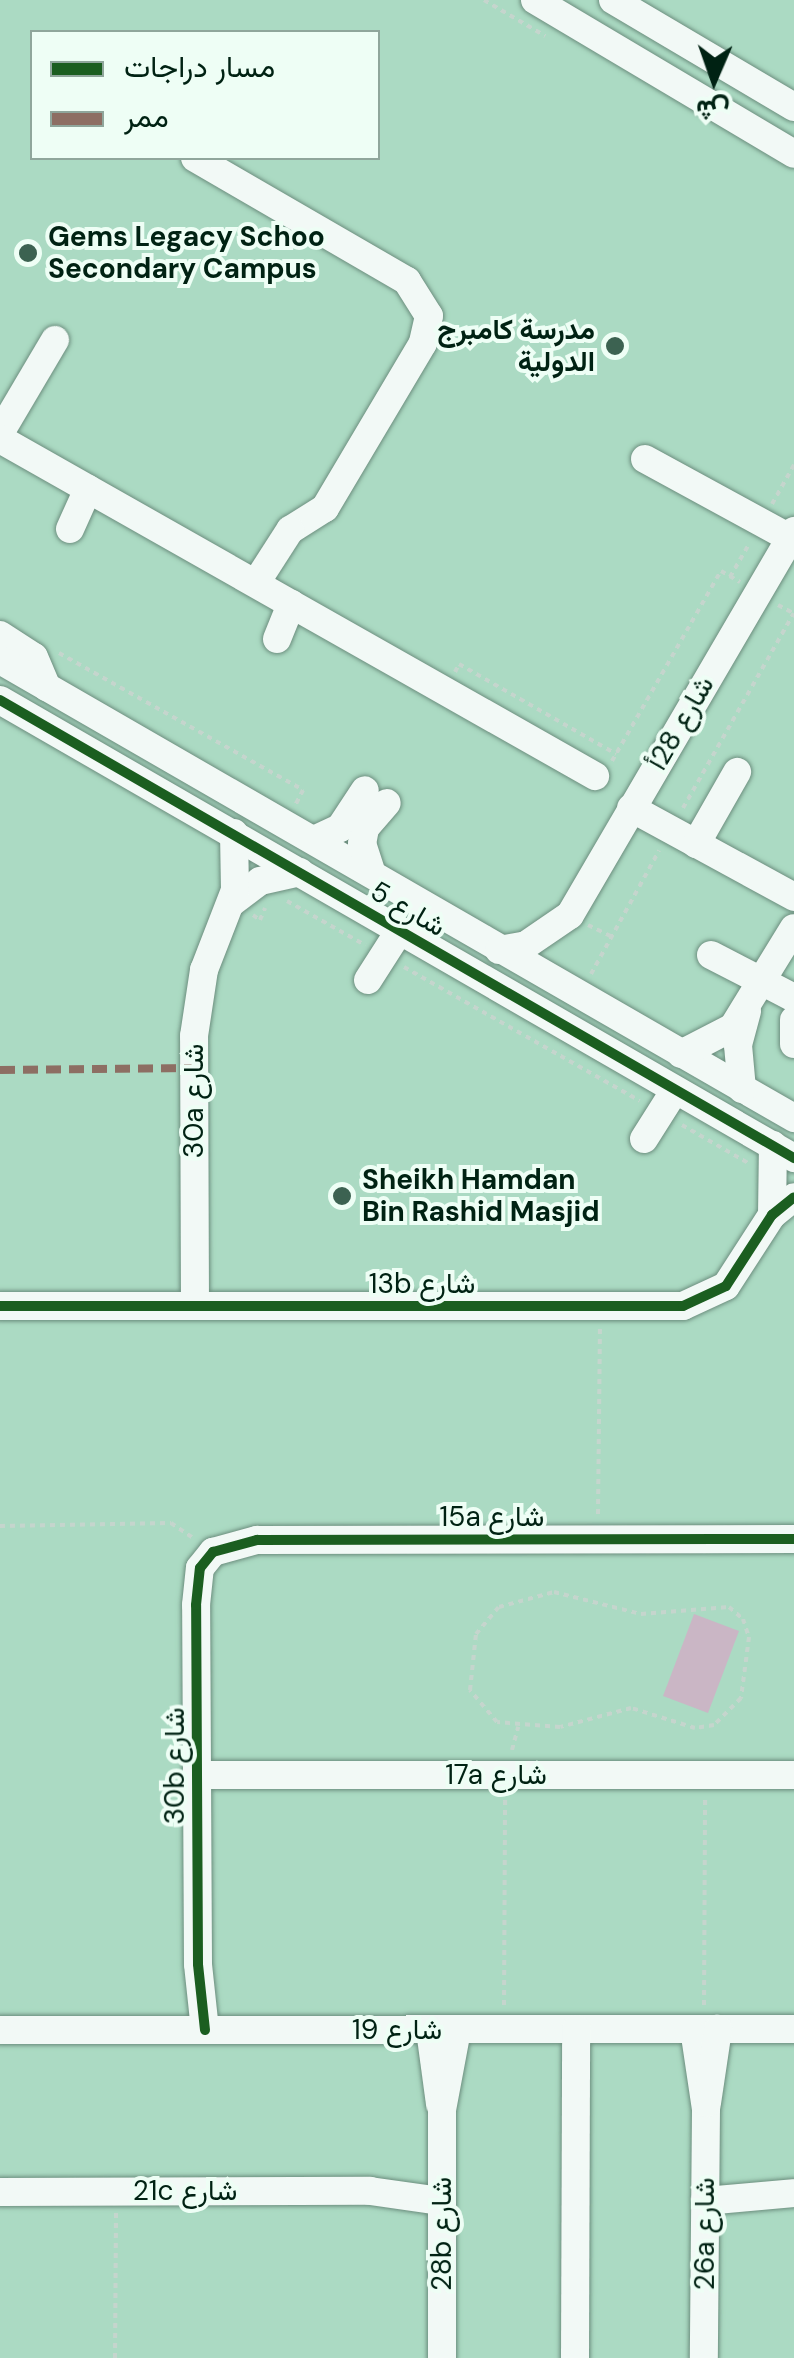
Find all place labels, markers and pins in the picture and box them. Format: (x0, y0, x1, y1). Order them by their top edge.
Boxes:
place label: Gems Legacy Schoo Secondary Campus (48, 220, 325, 286)
marker: Gems Legacy Schoo Secondary Campus (17, 242, 39, 264)
place label: مدرسة كامبرج الدولية (437, 313, 595, 379)
marker: مدرسة كامبرج الدولية (604, 335, 626, 357)
place label: Sheikh Hamdan Bin Rashid Masjid (362, 1163, 599, 1229)
marker: Sheikh Hamdan Bin Rashid Masjid (331, 1185, 353, 1207)

